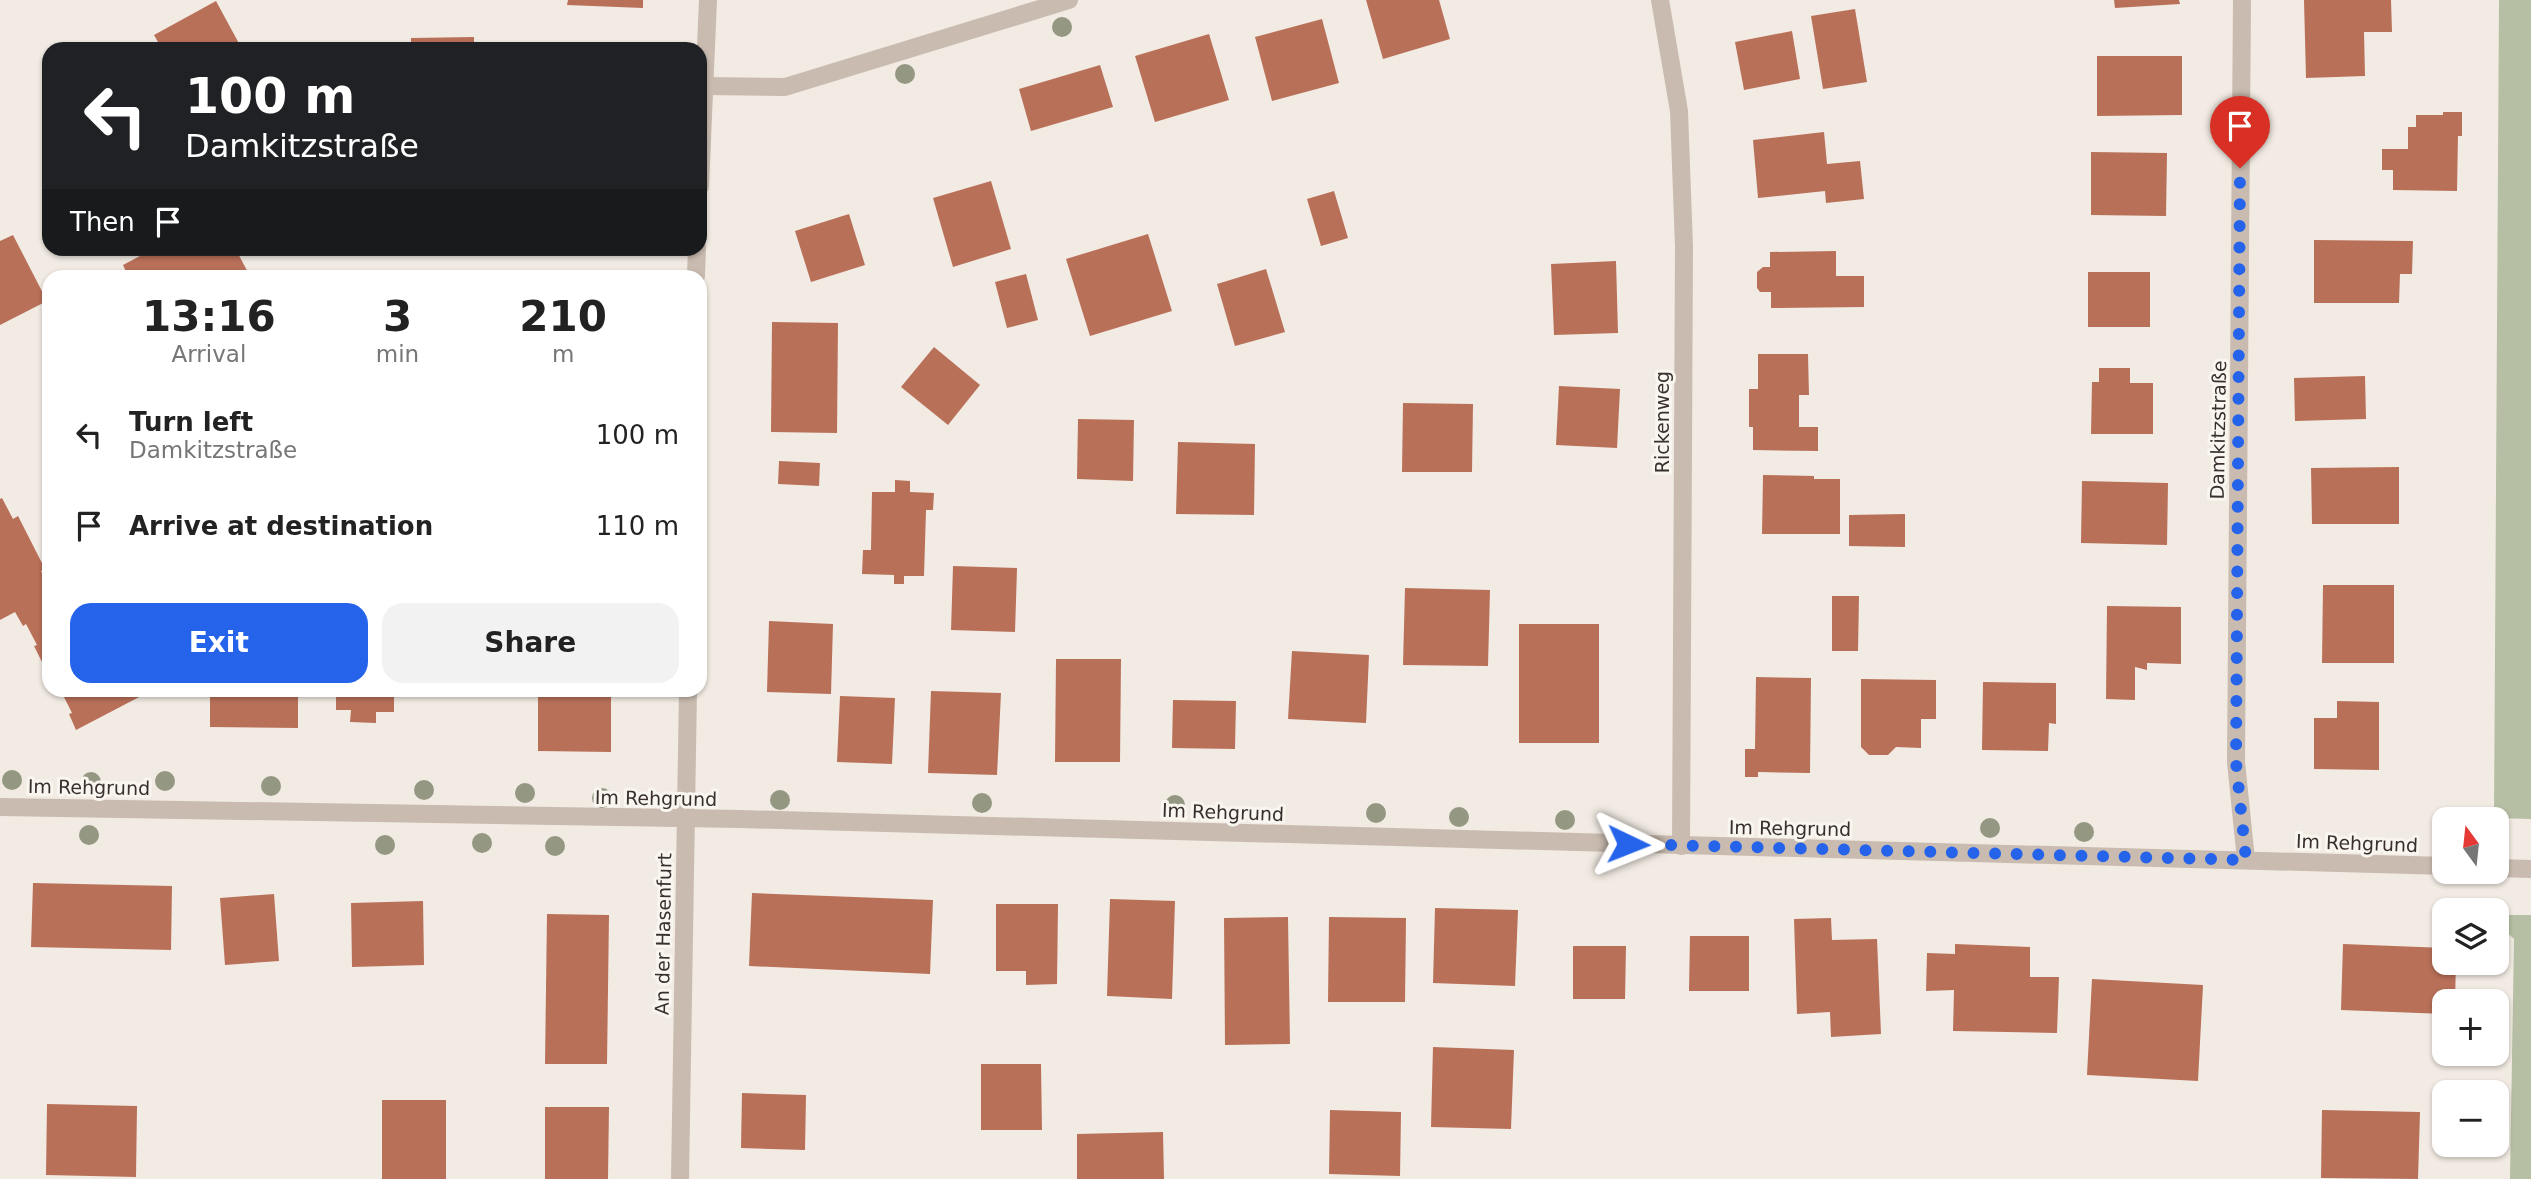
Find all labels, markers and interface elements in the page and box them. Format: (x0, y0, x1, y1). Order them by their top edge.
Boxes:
text: 100 m (185, 68, 355, 125)
icon: left (70, 70, 161, 161)
pin (2210, 96, 2270, 168)
icon: arrive (2221, 107, 2259, 145)
text: Damkitzstraße (185, 127, 419, 165)
icon: arrive (149, 203, 187, 241)
text: Then (70, 207, 135, 237)
text: 13:16 (142, 292, 276, 341)
text: 3 (383, 292, 412, 341)
text: 210 (519, 292, 607, 341)
text: Arrival (172, 341, 246, 367)
text: min (376, 341, 419, 367)
text: m (552, 341, 574, 367)
street label: Damkitzstraße (2206, 360, 2230, 500)
street label: Rickenweg (1651, 371, 1673, 473)
text: Turn left (129, 407, 253, 437)
icon: left (70, 416, 108, 454)
text: 100 m (596, 420, 679, 450)
text: Damkitzstraße (129, 437, 297, 463)
icon: arrive (70, 507, 108, 545)
text: Arrive at destination (129, 511, 433, 541)
text: 110 m (596, 511, 679, 541)
button: Exit (70, 603, 368, 683)
button: Share (382, 603, 679, 683)
street label: Im Rehgrund (28, 775, 150, 799)
street label: Im Rehgrund (595, 786, 717, 810)
street label: Im Rehgrund (1162, 799, 1284, 825)
position arrow (1591, 807, 1665, 881)
north arrow (2432, 807, 2510, 884)
map controls (2432, 807, 2509, 1157)
street label: Im Rehgrund (1729, 816, 1851, 840)
street label: Im Rehgrund (2296, 830, 2418, 856)
street label: An der Hasenfurt (651, 853, 675, 1015)
button: layers (2432, 898, 2509, 975)
button: + (2432, 989, 2509, 1066)
button: − (2432, 1080, 2509, 1157)

